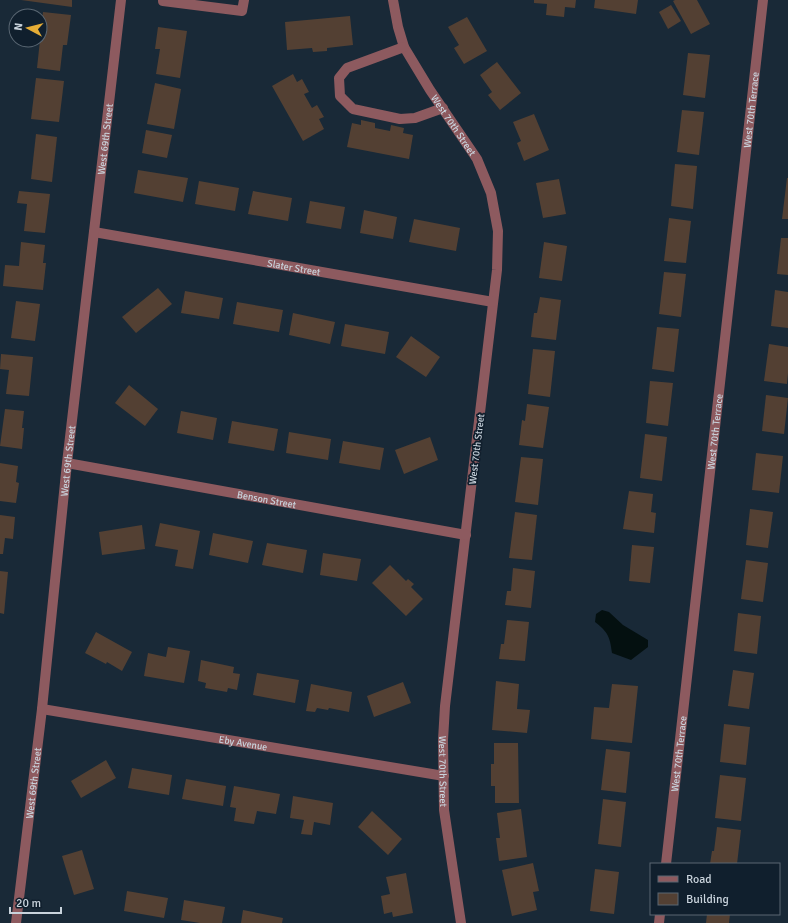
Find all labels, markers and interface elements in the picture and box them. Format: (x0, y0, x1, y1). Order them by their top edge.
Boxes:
north arrow (8, 8, 48, 48)
text: N (12, 22, 25, 31)
street label: West 70th Terrace (741, 71, 762, 148)
street label: West 70th Street (428, 93, 478, 159)
street label: West 69th Street (96, 103, 116, 175)
street label: Slater Street (266, 257, 322, 279)
street label: West 70th Terrace (705, 393, 726, 470)
street label: West 70th Street (467, 413, 487, 485)
street label: West 69th Street (59, 424, 78, 497)
street label: Benson Street (236, 489, 298, 511)
street label: West 70th Terrace (669, 715, 690, 792)
street label: Eby Avenue (218, 734, 268, 753)
street label: West 70th Street (436, 735, 449, 808)
street label: West 69th Street (24, 747, 44, 819)
legend (650, 863, 780, 915)
text: Road (686, 872, 712, 887)
scale bar (10, 889, 61, 915)
text: Building (686, 892, 729, 907)
text: 20 m (16, 896, 41, 911)

